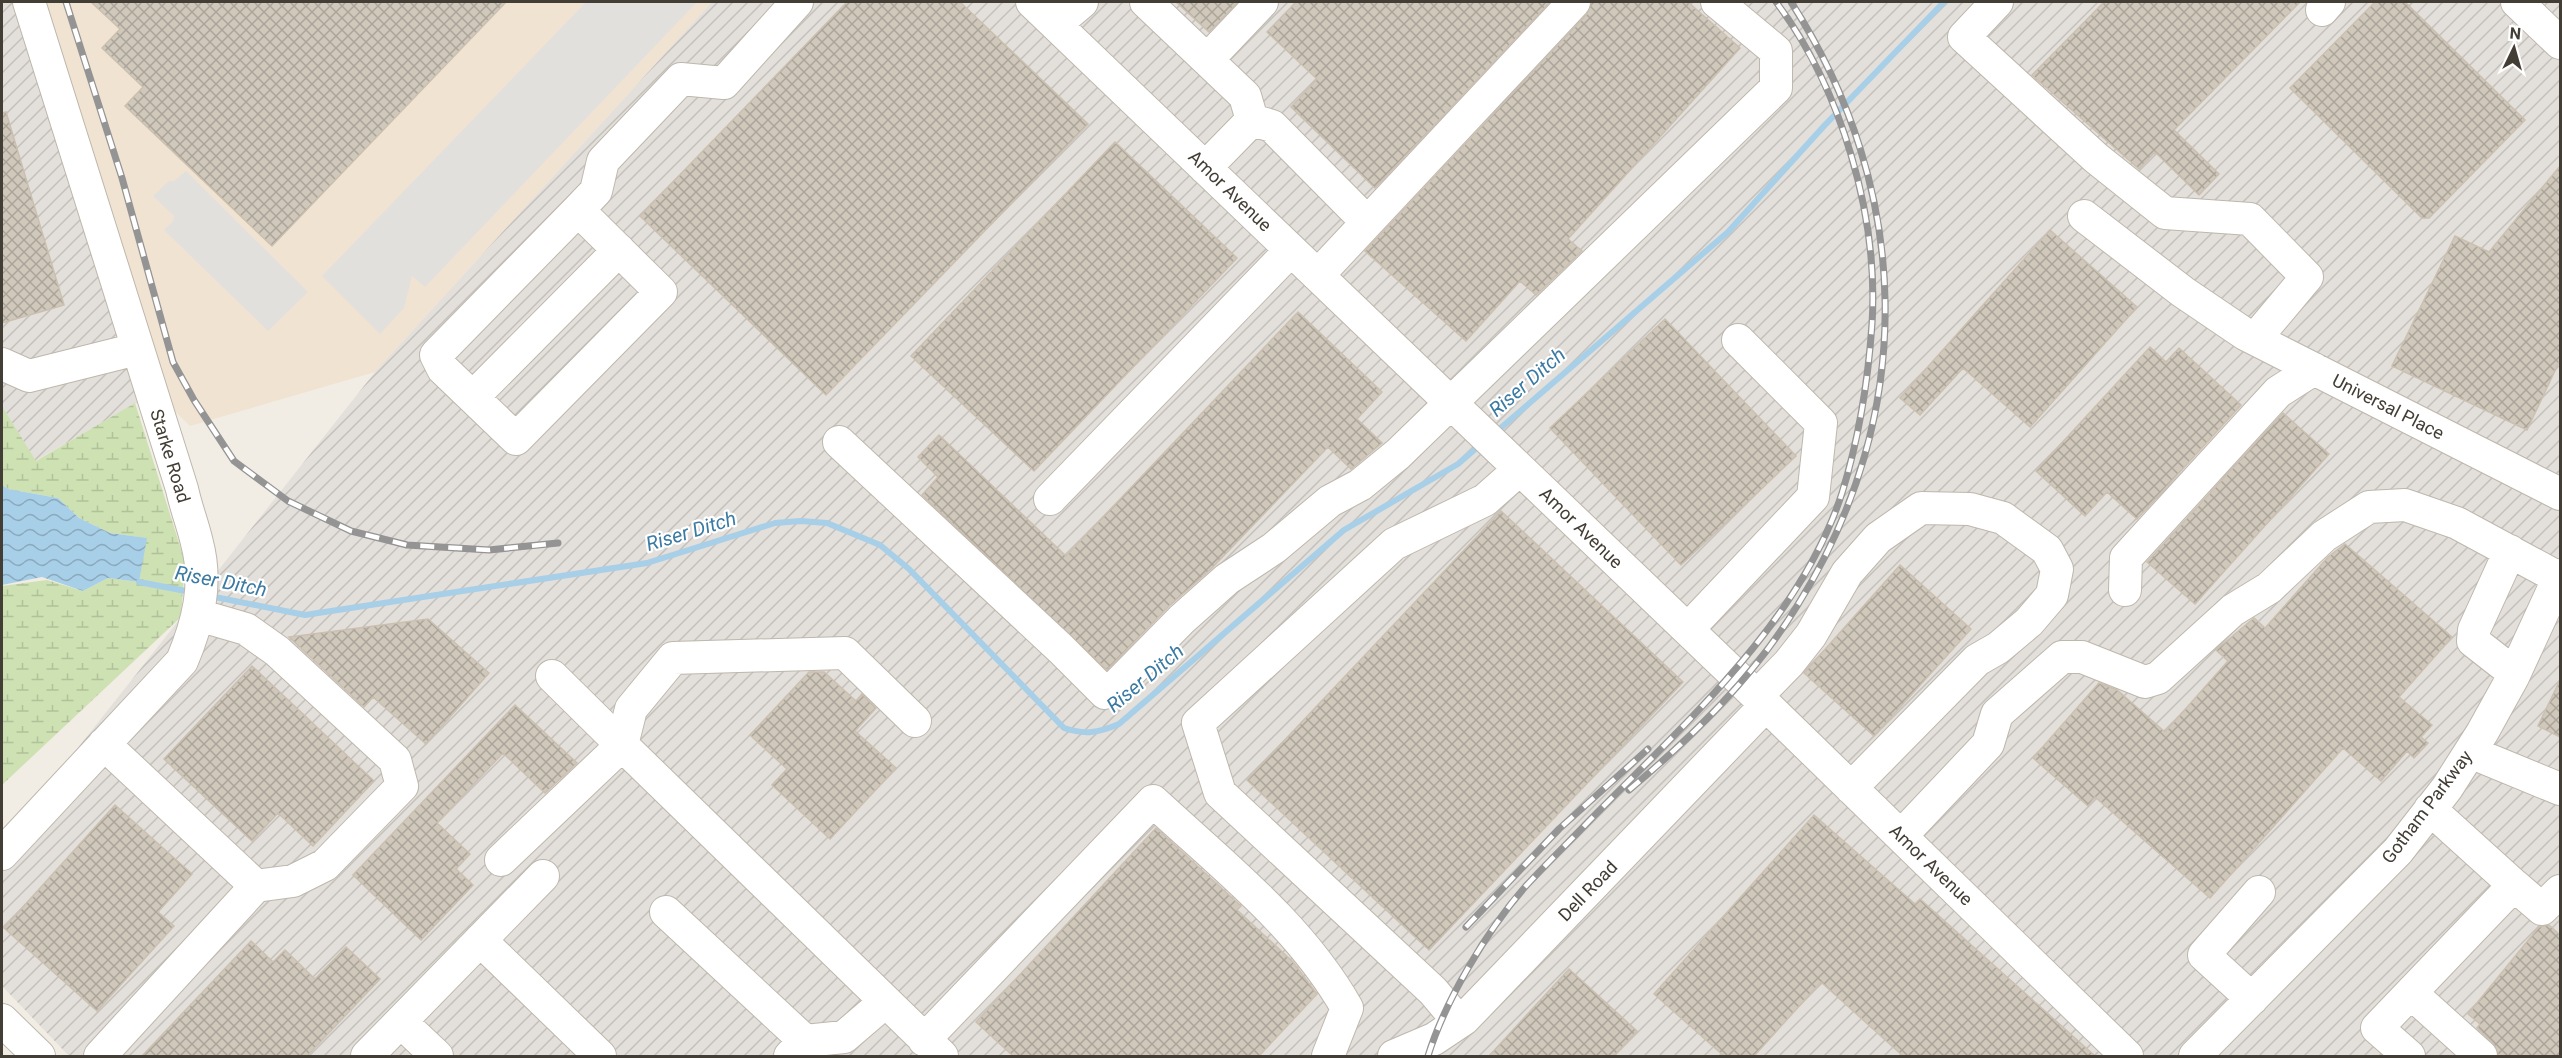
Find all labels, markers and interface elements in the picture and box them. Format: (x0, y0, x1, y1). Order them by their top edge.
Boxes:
north arrow (2484, 18, 2544, 78)
text: N (2509, 24, 2522, 44)
street label: Amor Avenue (1184, 146, 1276, 235)
water label: Riser Ditch (1484, 342, 1570, 422)
street label: Universal Place (2329, 369, 2448, 444)
street label: Starke Road (146, 407, 195, 505)
street label: Amor Avenue (1535, 483, 1627, 572)
water label: Riser Ditch (643, 506, 739, 556)
water label: Riser Ditch (173, 560, 269, 602)
water label: Riser Ditch (1102, 639, 1188, 717)
street label: Gotham Parkway (2377, 746, 2476, 867)
street label: Amor Avenue (1885, 820, 1977, 909)
street label: Dell Road (1554, 856, 1622, 925)

